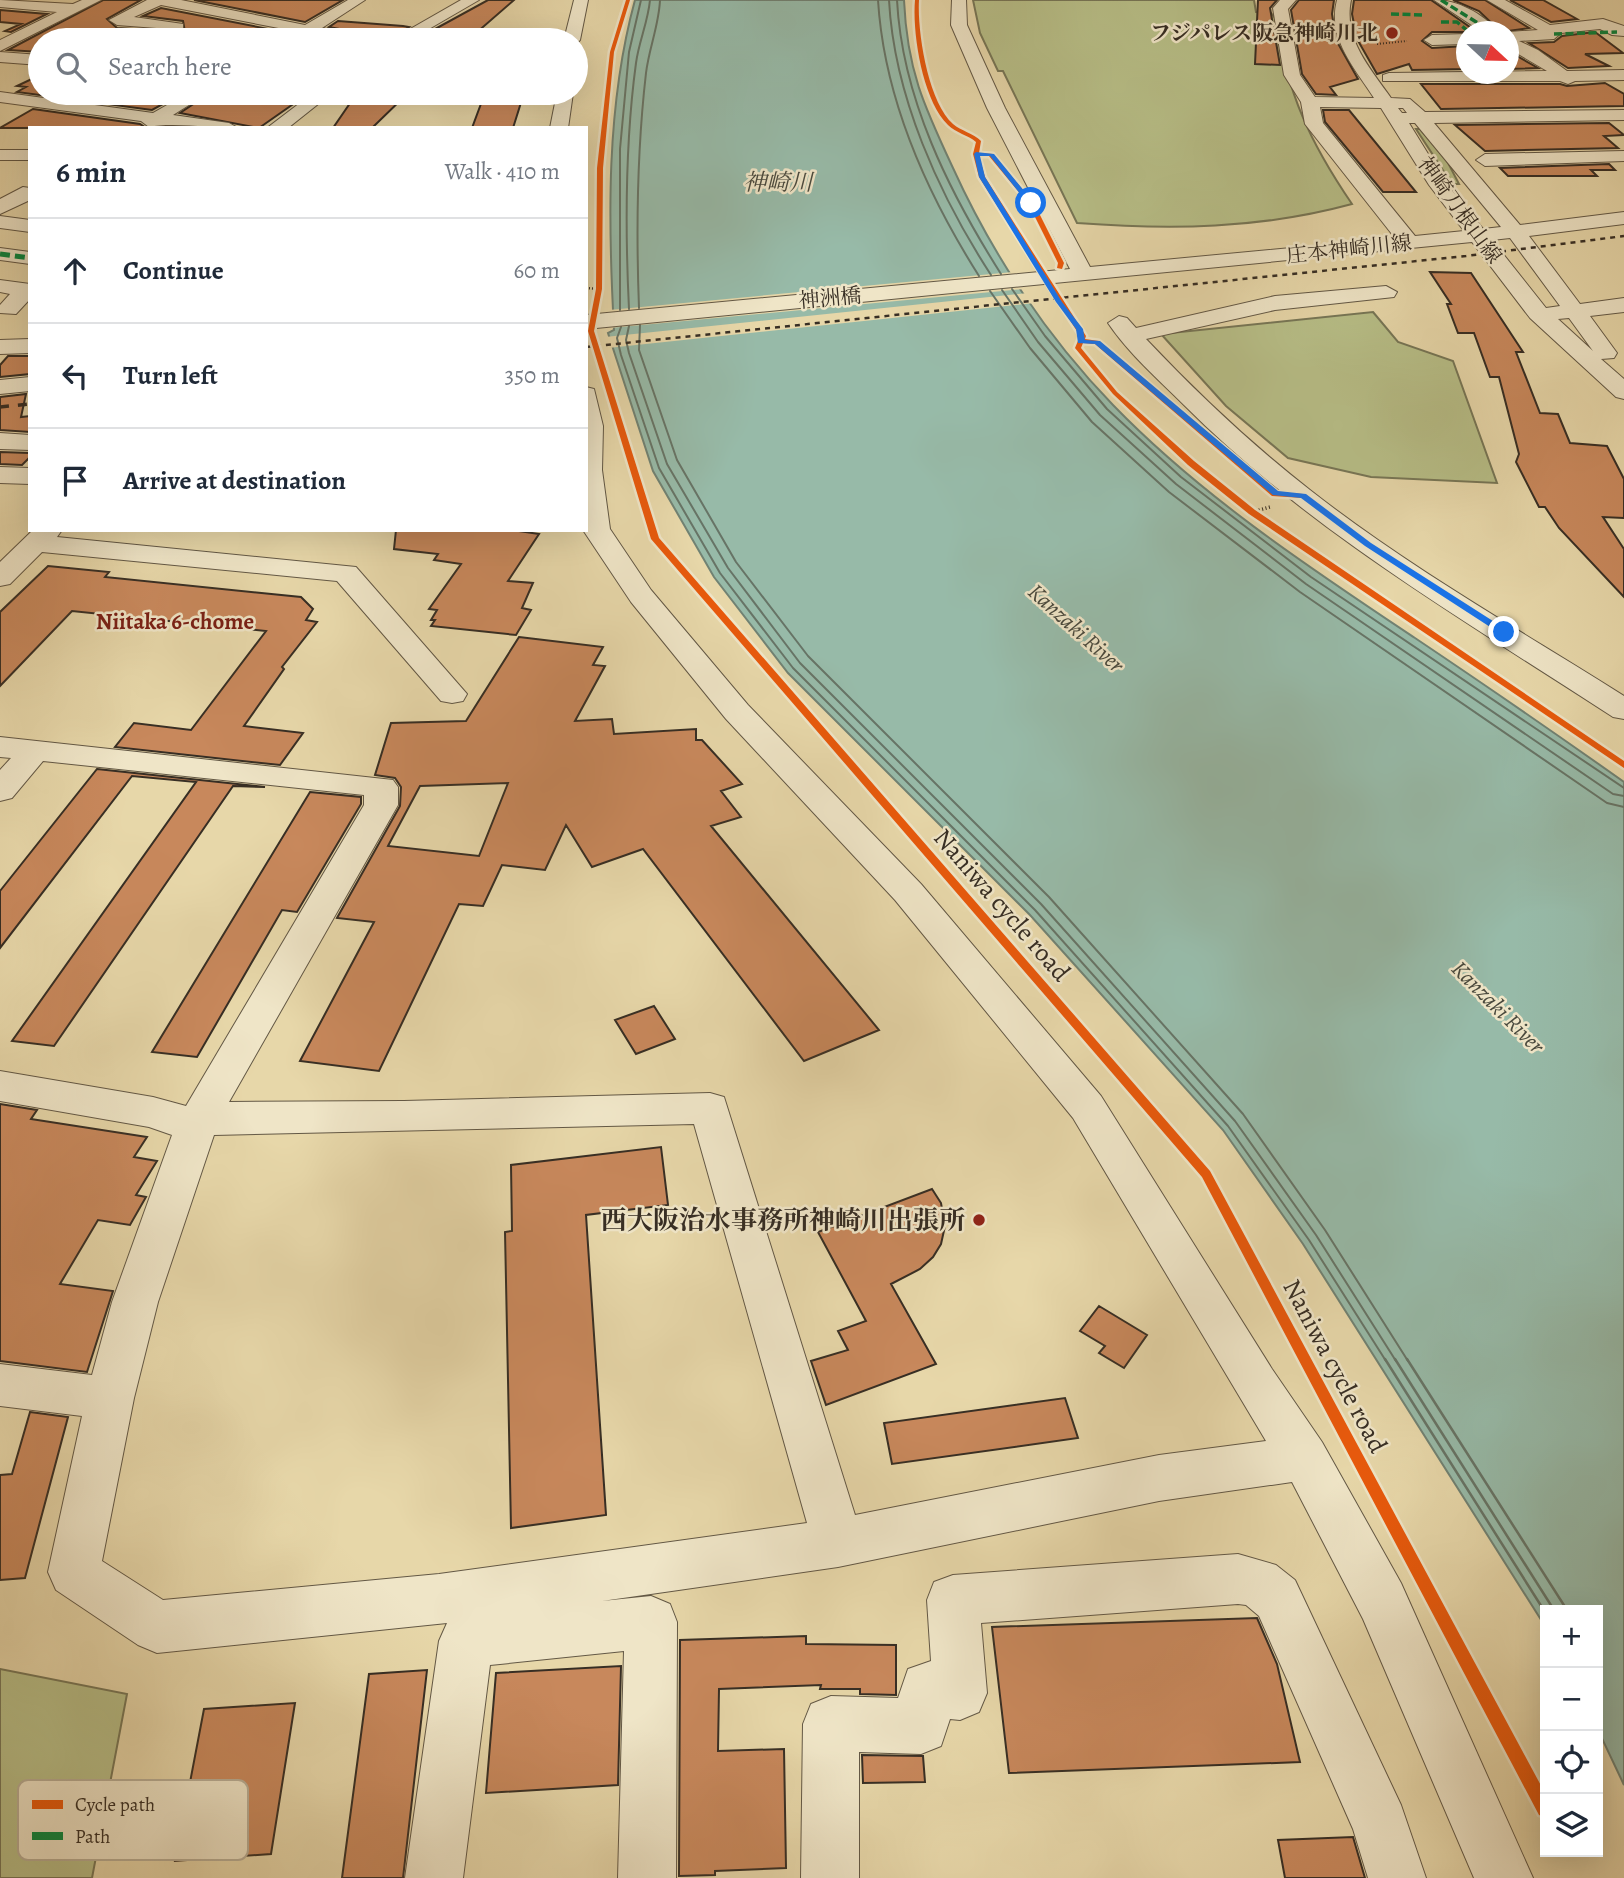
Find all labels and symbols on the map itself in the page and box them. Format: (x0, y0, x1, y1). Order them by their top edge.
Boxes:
place label: フジパレス阪急神崎川北 (1150, 19, 1378, 47)
north arrow (1456, 21, 1519, 84)
marker: フジパレス阪急神崎川北 (1384, 25, 1400, 41)
street label: 神崎刀根山線 (1412, 151, 1508, 269)
water label: 神崎川 (744, 167, 816, 198)
route start (1015, 187, 1046, 218)
street label: 庄本神崎川線 (1285, 228, 1413, 270)
street label: 神洲橋 (797, 281, 863, 315)
water label: Kanzaki River (1021, 576, 1132, 680)
district label: Niitaka 6-chome (96, 606, 254, 637)
route end (1488, 616, 1519, 647)
street label: Naniwa cycle road (926, 821, 1078, 989)
water label: Kanzaki River (1445, 954, 1552, 1061)
place label: 西大阪治水事務所神崎川出張所 (601, 1203, 965, 1238)
marker: 西大阪治水事務所神崎川出張所 (971, 1212, 987, 1228)
street label: Naniwa cycle road (1274, 1273, 1396, 1459)
legend (18, 1780, 248, 1860)
text: Cycle path (75, 1792, 155, 1818)
text: Path (75, 1824, 110, 1850)

